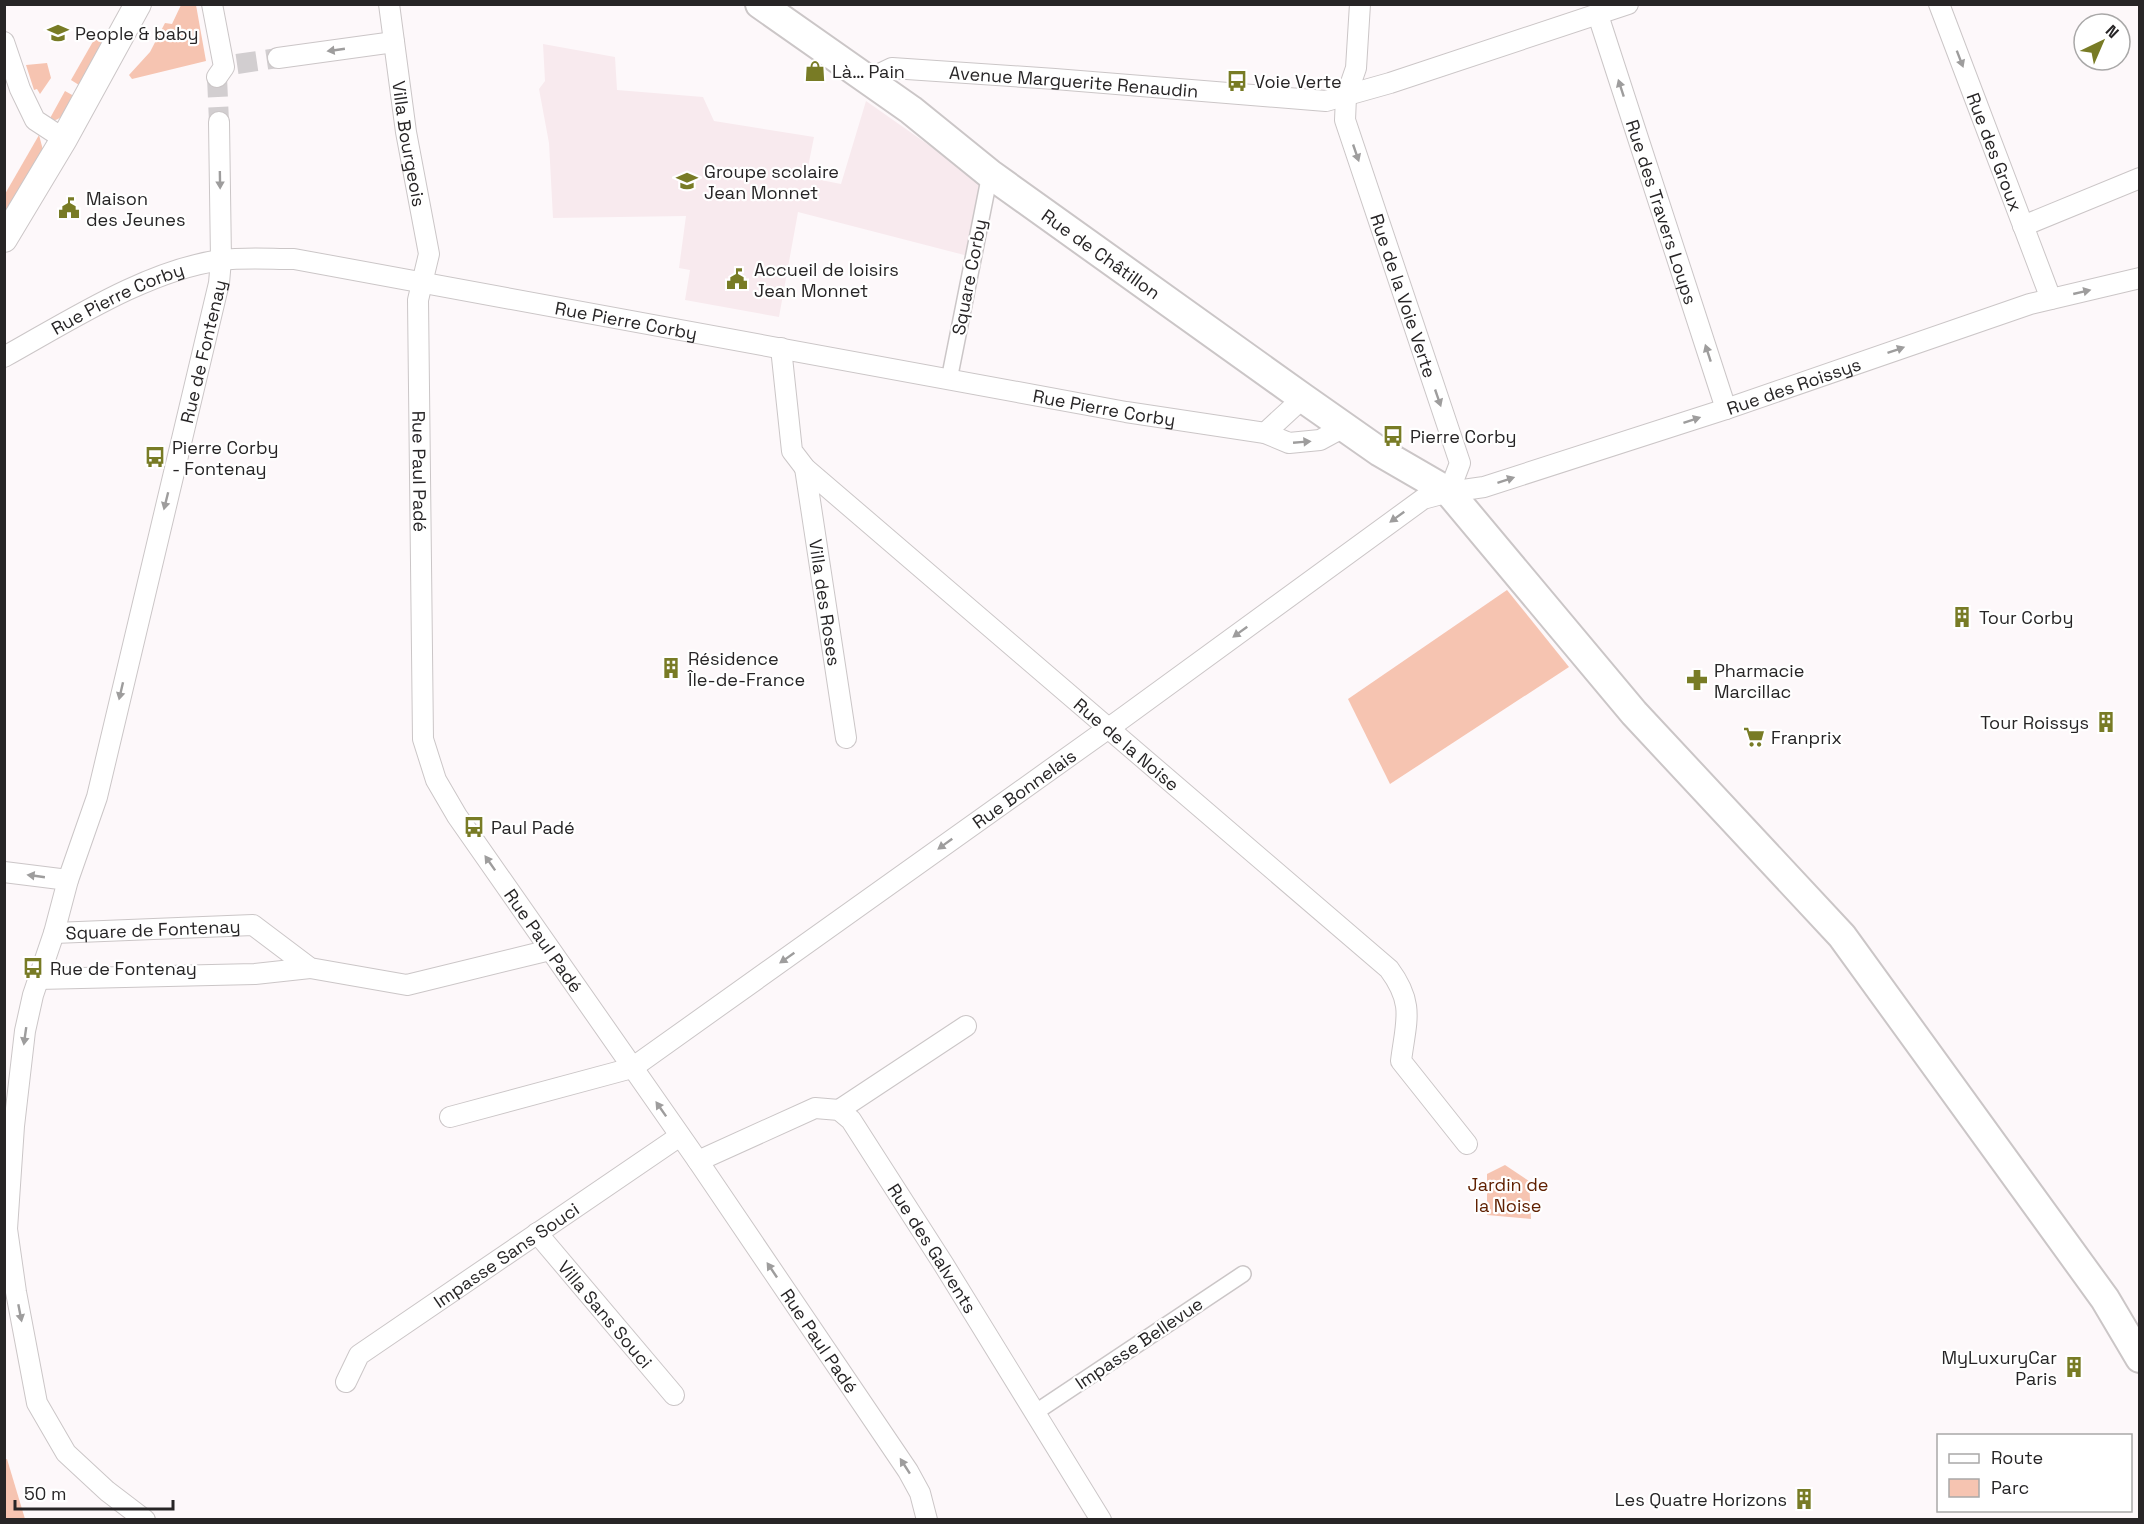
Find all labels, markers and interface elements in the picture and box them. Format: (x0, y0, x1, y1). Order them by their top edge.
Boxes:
north arrow (2072, 12, 2132, 72)
text: N (2101, 20, 2123, 43)
school or university icon: People & baby (46, 21, 70, 45)
place label: People & baby (75, 22, 199, 45)
one-way arrow (327, 46, 346, 55)
one-way arrow (1956, 50, 1965, 68)
shop icon: Là… Pain (803, 59, 827, 83)
place label: Là… Pain (832, 60, 905, 83)
street label: Avenue Marguerite Renaudin (949, 60, 1199, 102)
bus stop icon: Voie Verte (1225, 69, 1249, 93)
place label: Voie Verte (1254, 70, 1342, 93)
street label: Villa Bourgeois (388, 79, 431, 208)
one-way arrow (1616, 79, 1626, 97)
street label: Rue des Groux (1962, 89, 2028, 214)
street label: Rue des Travers Loups (1621, 117, 1703, 307)
one-way arrow (1352, 144, 1362, 162)
place label: Groupe scolaire Jean Monnet (704, 160, 839, 204)
school or university icon: Groupe scolaire Jean Monnet (675, 169, 699, 193)
one-way arrow (215, 171, 225, 190)
place label: Maison des Jeunes (86, 187, 185, 231)
public building icon: Maison des Jeunes (57, 196, 81, 220)
street label: Rue de Châtillon (1037, 203, 1165, 304)
street label: Rue de la Voie Verte (1366, 211, 1442, 380)
street label: Square Corby (946, 217, 992, 337)
street label: Rue Pierre Corby (47, 257, 187, 339)
place label: Accueil de loisirs Jean Monnet (754, 258, 899, 302)
public building icon: Accueil de loisirs Jean Monnet (725, 267, 749, 291)
street label: Rue de Fontenay (175, 277, 231, 426)
one-way arrow (2073, 287, 2092, 296)
street label: Rue Pierre Corby (553, 296, 699, 344)
one-way arrow (1703, 344, 1712, 362)
one-way arrow (1887, 345, 1905, 355)
street label: Rue des Roissys (1723, 352, 1864, 419)
street label: Rue Pierre Corby (1031, 384, 1177, 431)
one-way arrow (1434, 389, 1444, 407)
street label: Rue Paul Padé (408, 411, 432, 532)
one-way arrow (1683, 415, 1701, 424)
bus stop icon: Pierre Corby (1381, 424, 1405, 448)
place label: Pierre Corby (1410, 425, 1517, 448)
place label: Pierre Corby - Fontenay (172, 436, 279, 480)
one-way arrow (1292, 437, 1311, 447)
bus stop icon: Pierre Corby - Fontenay (143, 445, 167, 469)
one-way arrow (1497, 475, 1515, 485)
one-way arrow (161, 492, 171, 510)
one-way arrow (1390, 511, 1406, 523)
street label: Villa des Roses (804, 537, 846, 667)
building icon: Tour Corby (1950, 605, 1974, 629)
place label: Tour Corby (1979, 606, 2073, 629)
one-way arrow (1232, 626, 1248, 638)
place label: Résidence Île-de-France (687, 647, 805, 691)
building icon: Résidence Île-de-France (659, 656, 683, 680)
place label: Pharmacie Marcillac (1714, 659, 1804, 703)
pharmacy icon: Pharmacie Marcillac (1685, 668, 1709, 692)
one-way arrow (116, 682, 126, 700)
street label: Rue de la Noise (1069, 692, 1184, 796)
building icon: Tour Roissys (2094, 710, 2118, 734)
place label: Tour Roissys (1980, 711, 2089, 734)
supermarket icon: Franprix (1742, 725, 1766, 749)
place label: Franprix (1771, 726, 1842, 749)
street label: Rue Bonnelais (968, 744, 1080, 833)
bus stop icon: Paul Padé (462, 815, 486, 839)
place label: Paul Padé (491, 816, 575, 839)
one-way arrow (938, 838, 954, 850)
one-way arrow (484, 855, 496, 871)
one-way arrow (26, 872, 45, 881)
street label: Rue Paul Padé (500, 884, 588, 997)
street label: Square de Fontenay (65, 914, 241, 944)
one-way arrow (779, 951, 794, 963)
bus stop icon: Rue de Fontenay (21, 956, 45, 980)
place label: Rue de Fontenay (50, 957, 197, 980)
one-way arrow (20, 1026, 29, 1045)
one-way arrow (655, 1102, 667, 1118)
park label: Jardin de la Noise (1468, 1173, 1548, 1217)
street label: Rue des Galvents (883, 1179, 982, 1317)
street label: Impasse Sans Souci (429, 1197, 583, 1312)
street label: Villa Sans Souci (553, 1255, 658, 1373)
one-way arrow (767, 1262, 778, 1278)
street label: Rue Paul Padé (776, 1284, 863, 1397)
street label: Impasse Bellevue (1071, 1292, 1207, 1394)
one-way arrow (16, 1303, 25, 1322)
place label: MyLuxuryCar Paris (1941, 1346, 2057, 1390)
building icon: MyLuxuryCar Paris (2062, 1355, 2086, 1379)
legend (1937, 1434, 2132, 1512)
text: Route (1991, 1446, 2043, 1469)
one-way arrow (899, 1458, 910, 1474)
scale bar (15, 1473, 172, 1511)
text: Parc (1991, 1476, 2029, 1499)
text: 50 m (24, 1482, 66, 1505)
building icon: Les Quatre Horizons (1792, 1487, 1816, 1511)
place label: Les Quatre Horizons (1615, 1488, 1787, 1511)

